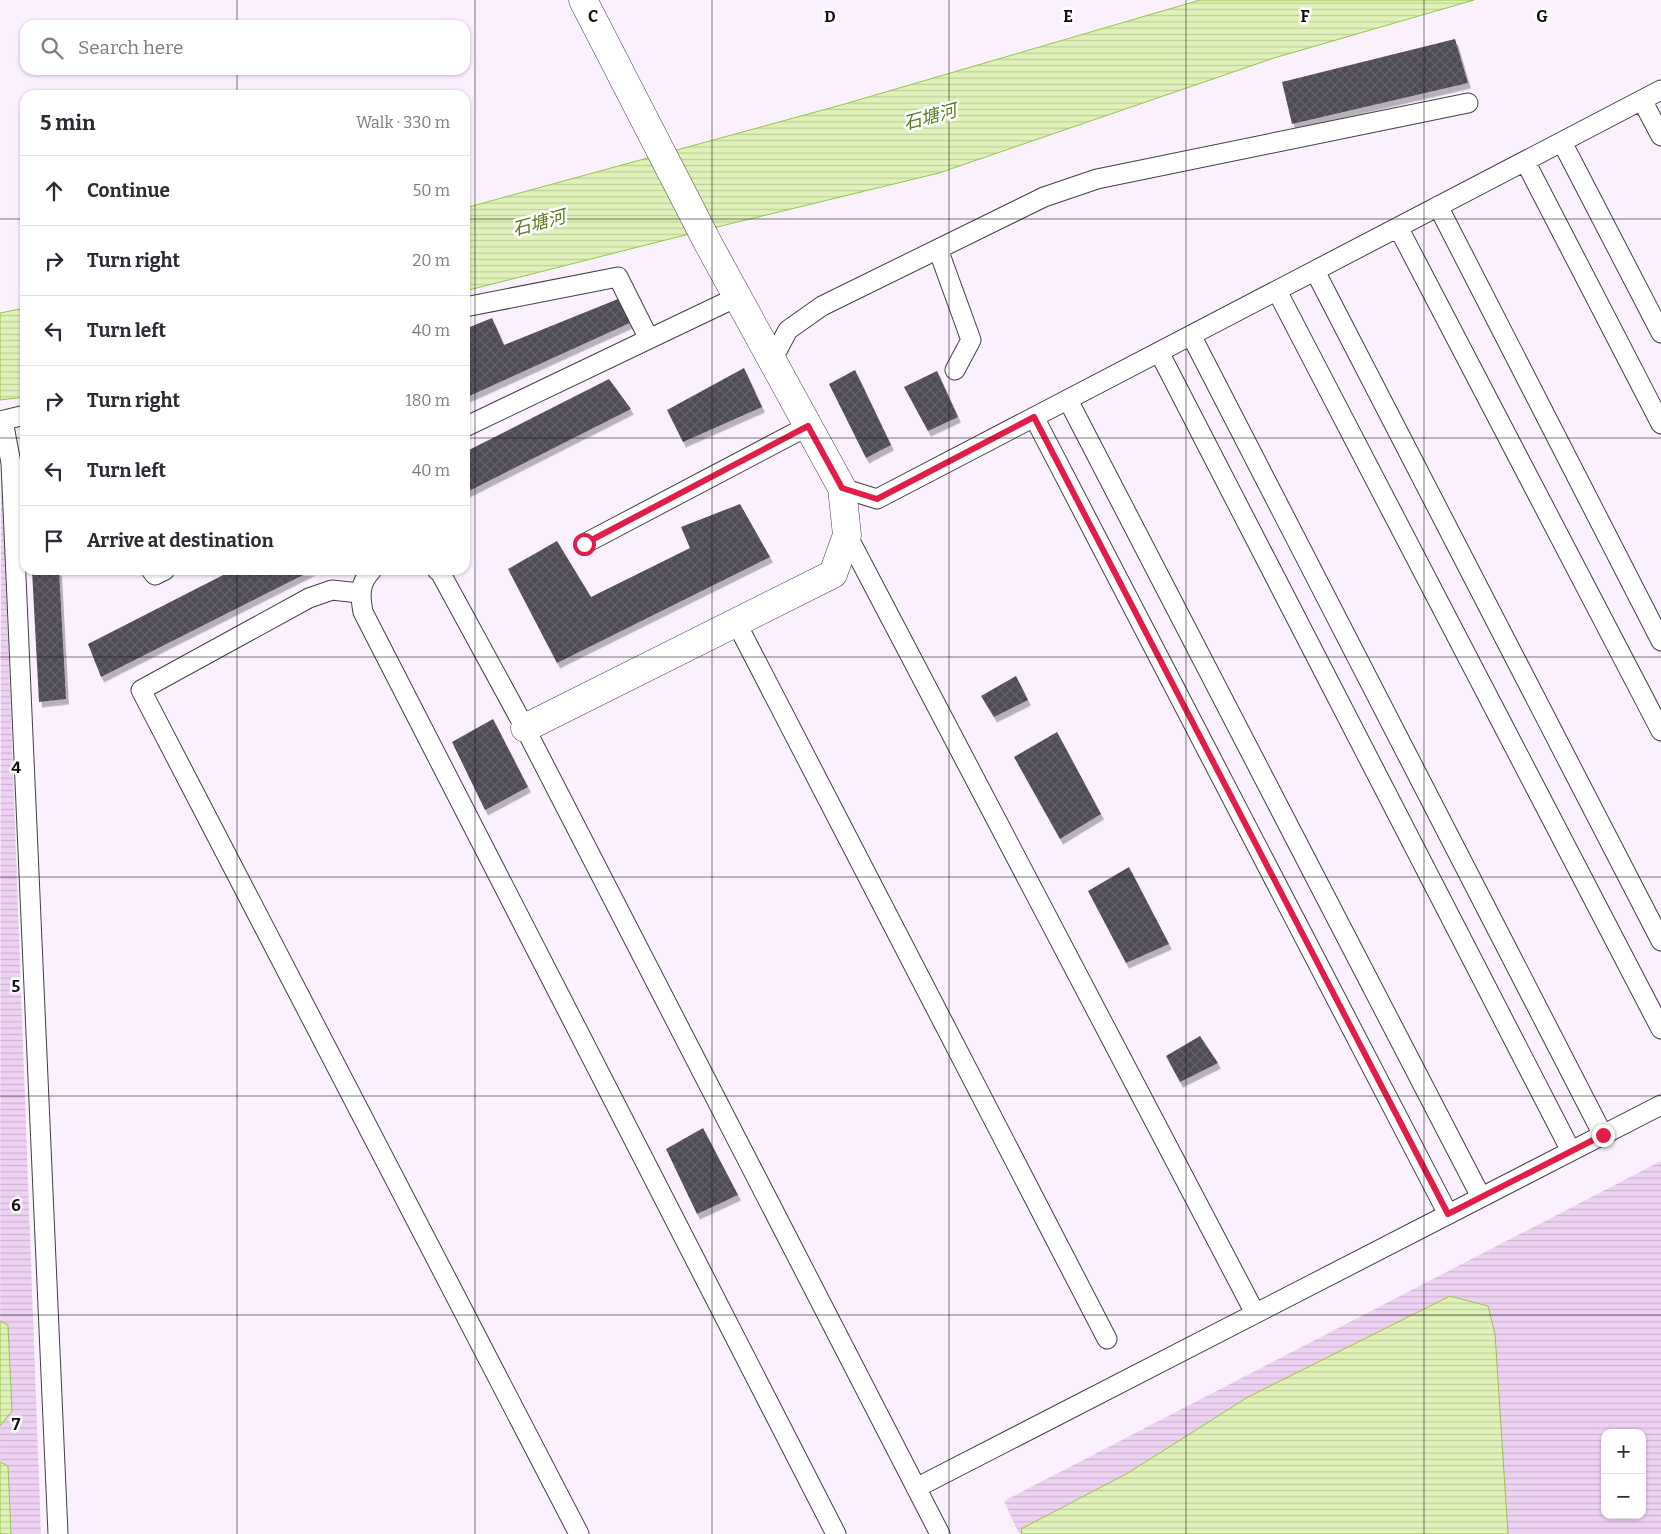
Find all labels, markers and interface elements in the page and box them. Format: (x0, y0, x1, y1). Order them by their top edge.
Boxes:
text: C (588, 7, 598, 26)
text: D (824, 7, 836, 26)
text: E (1063, 7, 1073, 26)
text: F (1301, 7, 1310, 26)
text: G (1536, 7, 1548, 26)
search box (20, 20, 470, 75)
icon: search (38, 34, 66, 62)
text: Search here (78, 36, 183, 59)
water label: 石塘河 (901, 99, 962, 135)
text: 5 min (40, 110, 96, 136)
text: Walk · 330 m (356, 113, 450, 132)
icon: ahead (40, 177, 68, 205)
text: Continue (87, 179, 170, 202)
text: 50 m (413, 181, 450, 200)
water label: 石塘河 (510, 205, 571, 241)
icon: right (40, 247, 68, 275)
text: Turn right (87, 249, 180, 272)
text: 20 m (413, 251, 450, 270)
icon: left (40, 317, 68, 345)
text: Turn left (87, 319, 166, 342)
text: 40 m (412, 321, 450, 340)
icon: right (40, 387, 68, 415)
text: Turn right (87, 389, 180, 412)
text: 180 m (405, 391, 450, 410)
icon: left (40, 457, 68, 485)
text: Turn left (87, 459, 166, 482)
text: 40 m (412, 461, 450, 480)
icon: arrive (40, 527, 68, 555)
text: Arrive at destination (87, 529, 274, 552)
route start (573, 533, 596, 556)
text: 4 (11, 758, 21, 777)
text: 5 (12, 977, 21, 996)
route end (1592, 1124, 1615, 1147)
text: 6 (11, 1196, 21, 1215)
text: 7 (12, 1415, 21, 1434)
map controls (1601, 1429, 1646, 1519)
button: + (1601, 1429, 1646, 1474)
button: − (1601, 1474, 1646, 1519)

